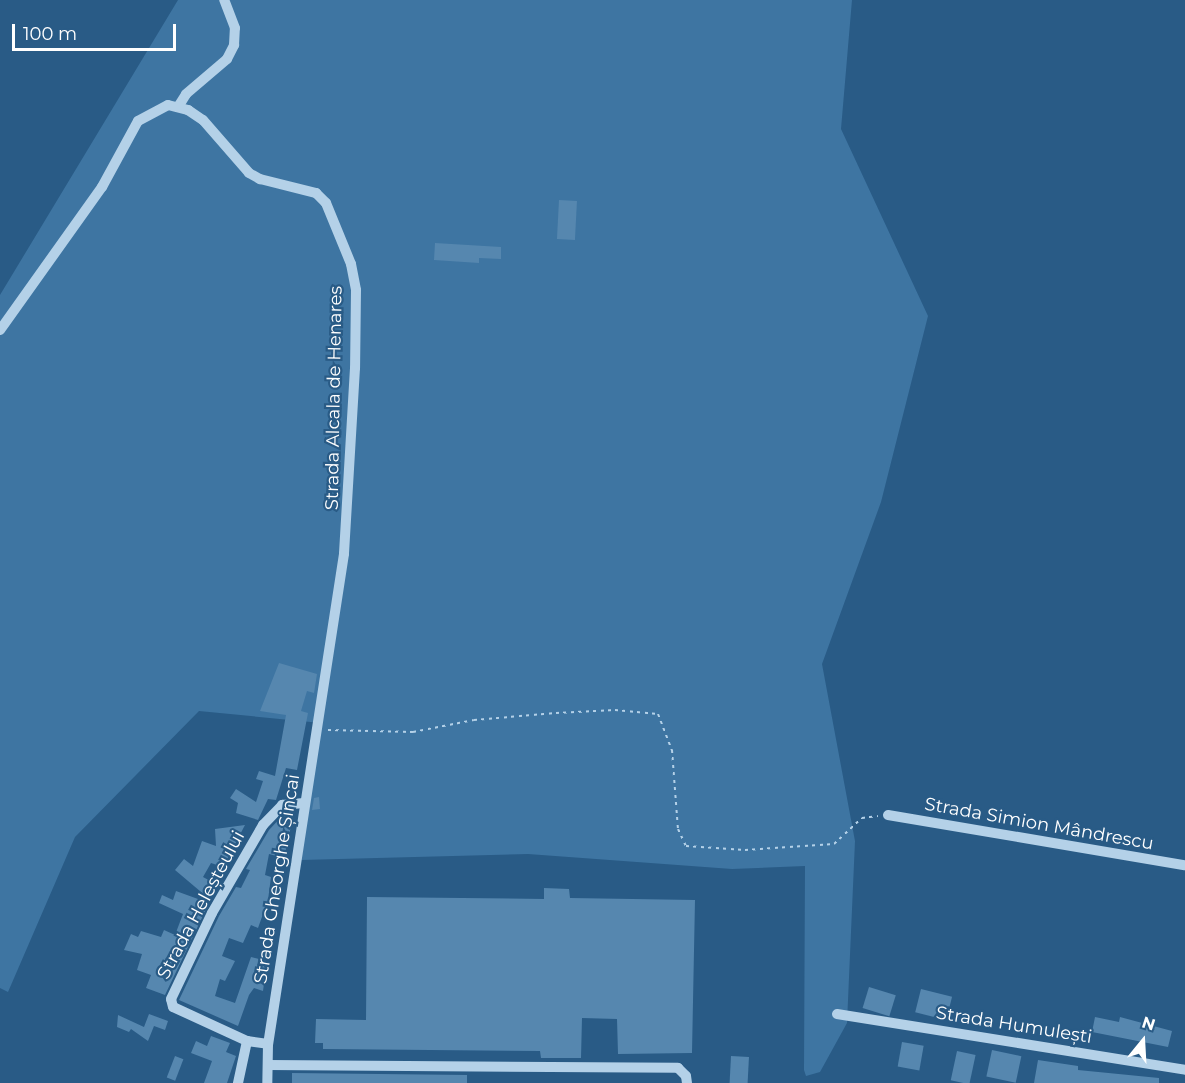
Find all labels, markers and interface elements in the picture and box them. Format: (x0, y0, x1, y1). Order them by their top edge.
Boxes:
scale bar (15, 12, 178, 50)
text: 100 m (23, 23, 77, 45)
street label: Strada Alcala de Henares (321, 286, 347, 510)
street label: Strada Gheorghe Șincai (250, 773, 304, 985)
street label: Strada Simion Mândrescu (923, 793, 1155, 855)
street label: Strada Heleșteului (153, 827, 249, 983)
street label: Strada Humulești (934, 1002, 1094, 1048)
north arrow (1113, 1011, 1173, 1071)
text: N (1140, 1012, 1158, 1034)

